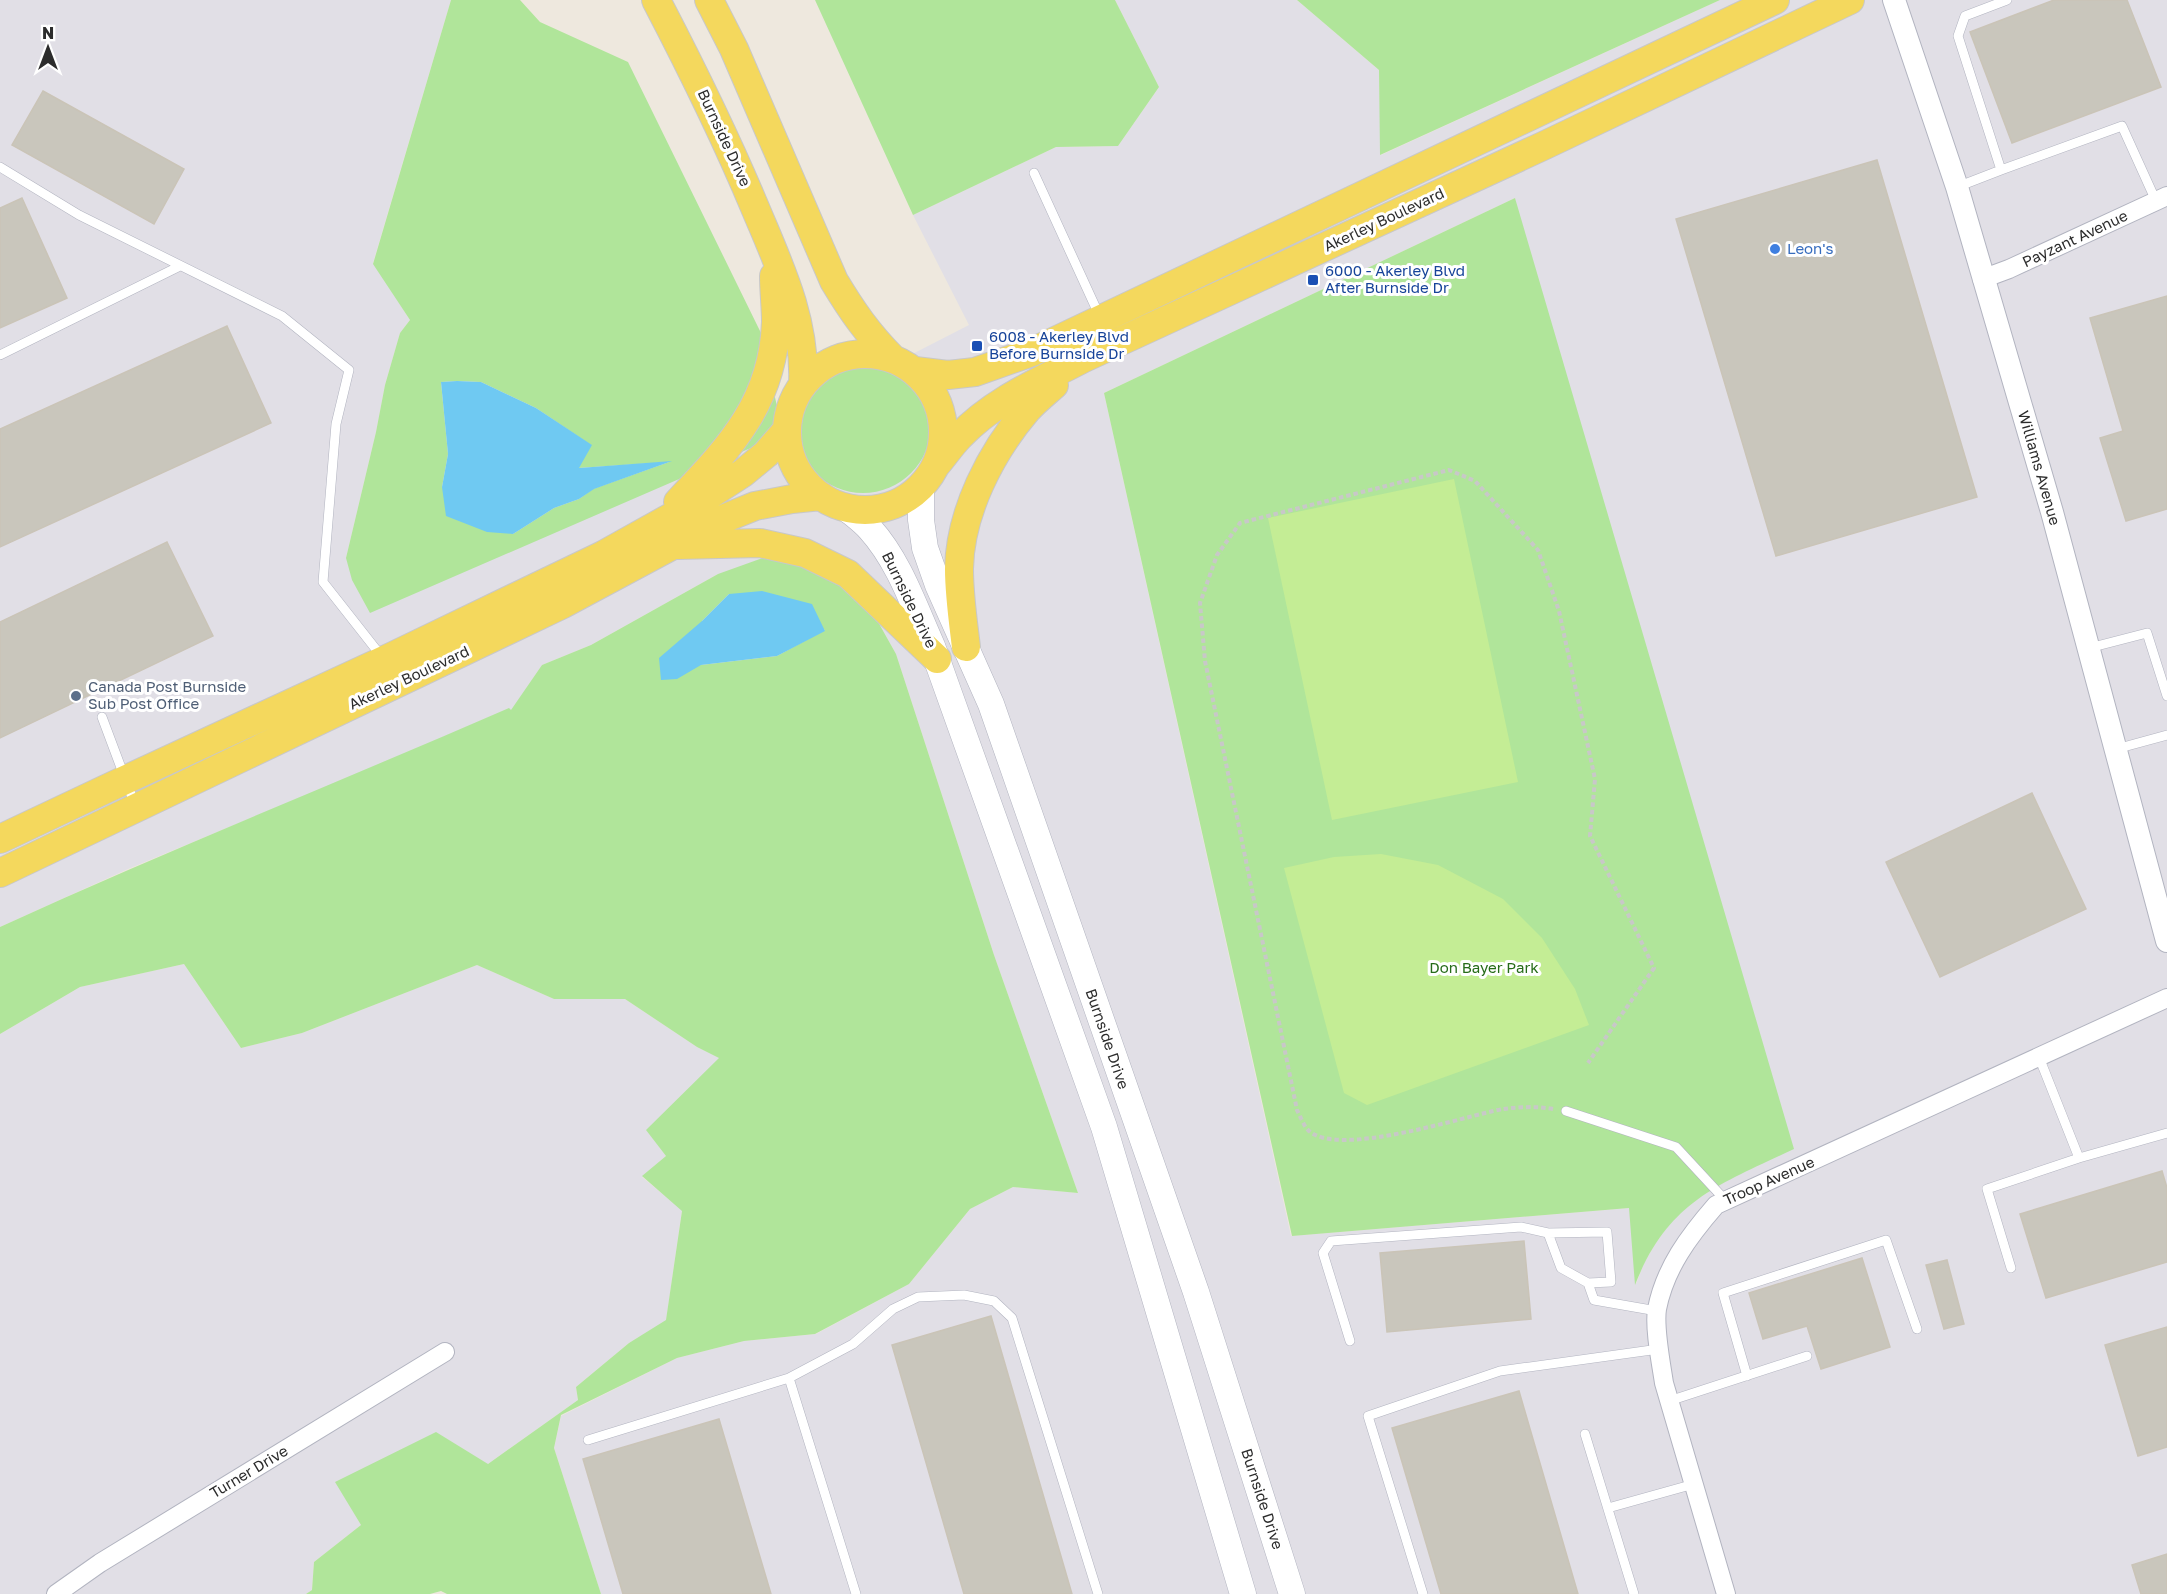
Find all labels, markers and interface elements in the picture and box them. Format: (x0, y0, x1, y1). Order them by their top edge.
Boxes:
north arrow (18, 18, 78, 78)
text: N (42, 23, 54, 43)
street label: Burnside Drive (695, 86, 755, 189)
street label: Akerley Boulevard (1321, 183, 1447, 255)
street label: Payzant Avenue (2019, 206, 2130, 270)
place label: Leon's (1787, 239, 1833, 257)
marker: Leon's (1768, 242, 1782, 256)
place label: 6000 - Akerley Blvd After Burnside Dr (1325, 261, 1465, 296)
marker: 6000 - Akerley Blvd After Burnside Dr (1306, 273, 1320, 287)
place label: 6008 - Akerley Blvd Before Burnside Dr (989, 327, 1129, 362)
marker: 6008 - Akerley Blvd Before Burnside Dr (970, 339, 984, 353)
street label: Williams Avenue (2015, 408, 2065, 527)
street label: Burnside Drive (879, 548, 941, 651)
street label: Akerley Boulevard (346, 641, 472, 713)
place label: Canada Post Burnside Sub Post Office (88, 677, 247, 712)
marker: Canada Post Burnside Sub Post Office (69, 689, 83, 703)
park label: Don Bayer Park (1429, 958, 1539, 976)
street label: Burnside Drive (1082, 986, 1134, 1092)
street label: Troop Avenue (1720, 1152, 1817, 1208)
street label: Turner Drive (206, 1441, 291, 1501)
street label: Burnside Drive (1238, 1446, 1288, 1552)

